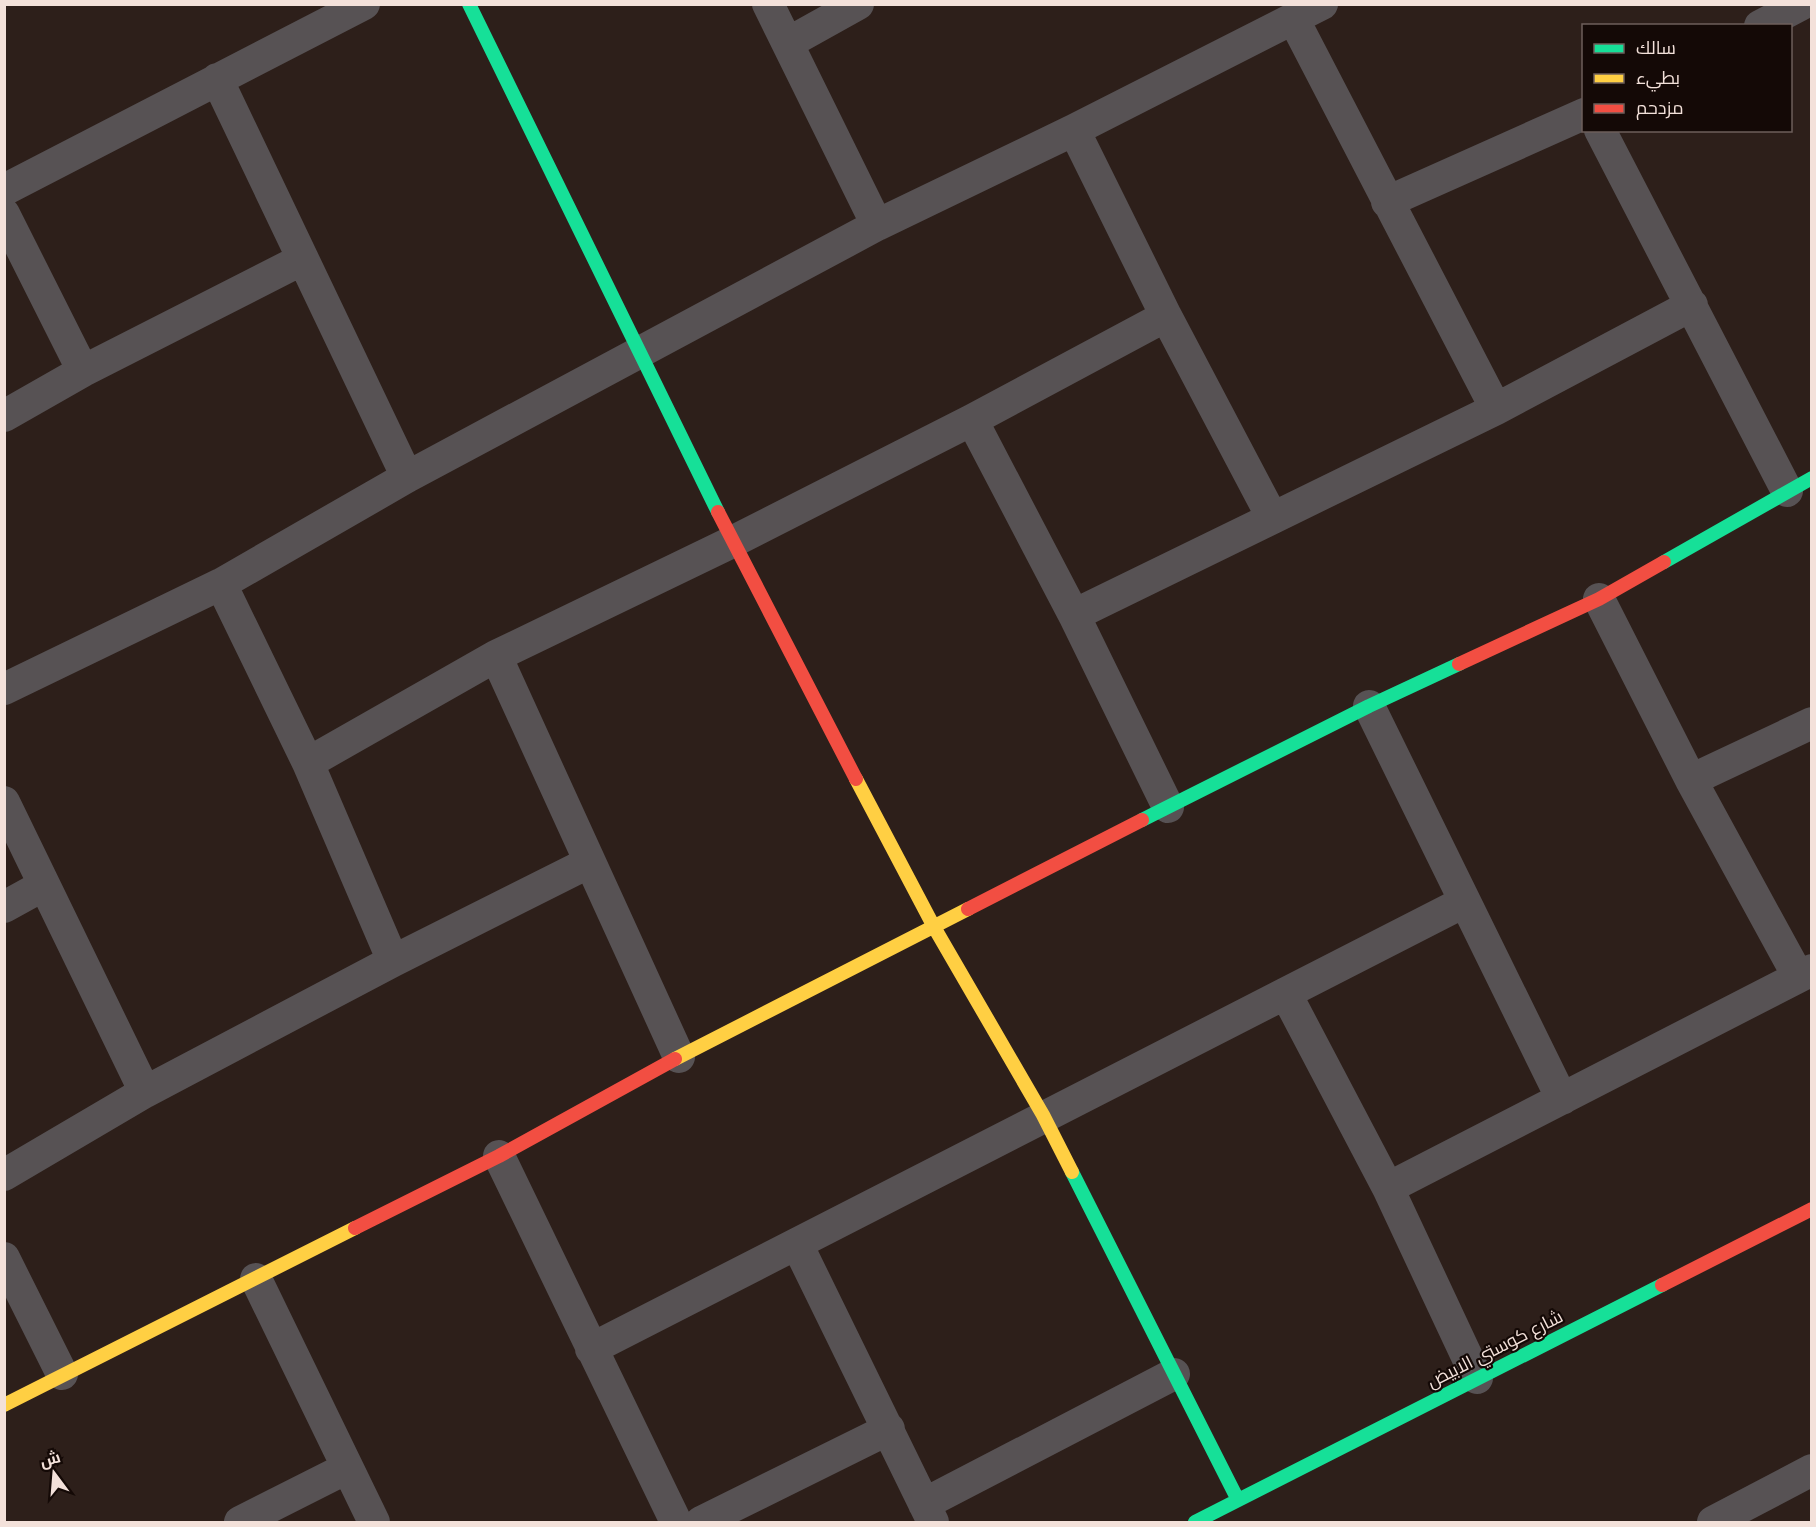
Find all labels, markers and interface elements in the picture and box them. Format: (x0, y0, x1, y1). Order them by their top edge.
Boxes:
legend (1582, 24, 1792, 132)
text: سالك (1636, 36, 1676, 60)
text: بطيء (1636, 66, 1680, 92)
text: مزدحم (1636, 96, 1684, 120)
street label: شارع كوستي الابيض (1423, 1304, 1568, 1395)
north arrow (24, 1443, 84, 1503)
text: ش (37, 1446, 63, 1472)

